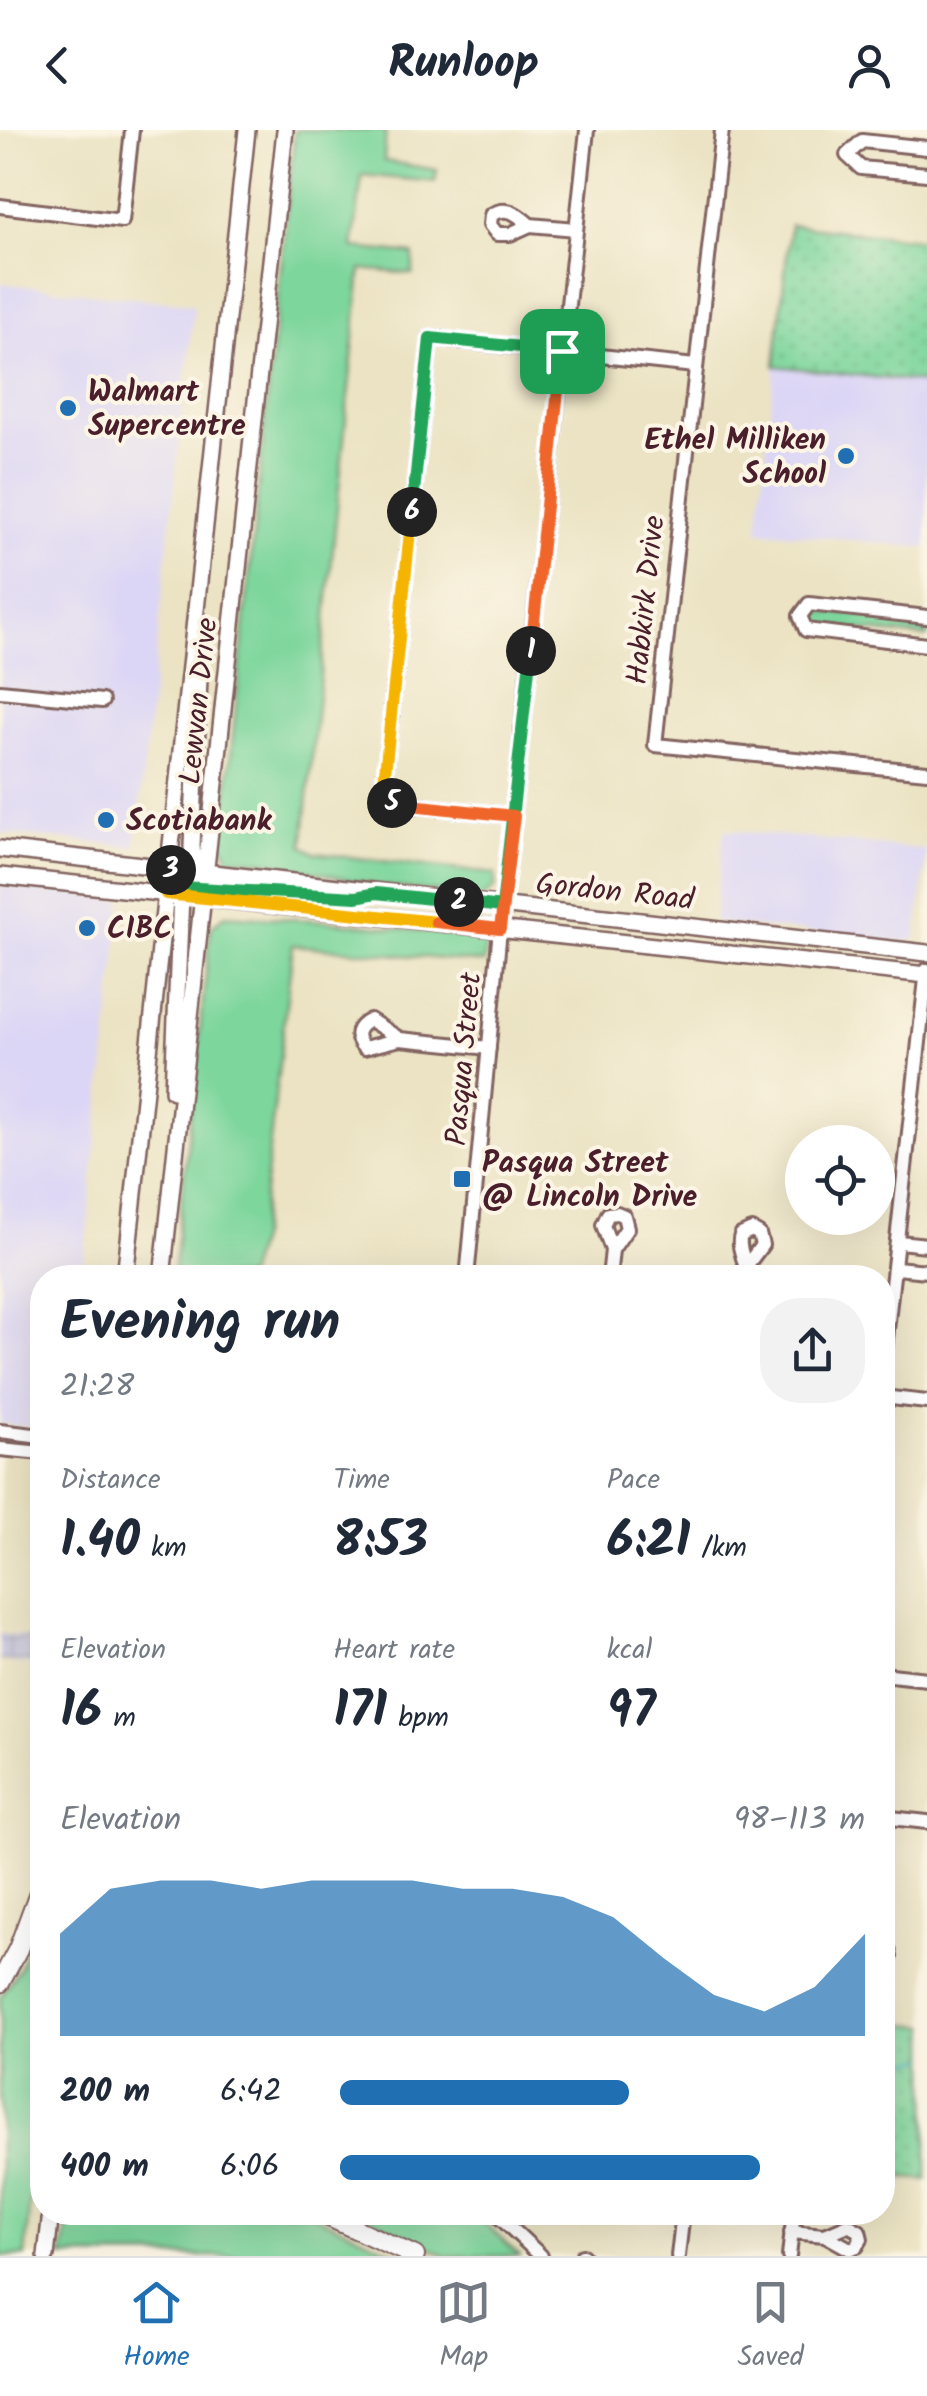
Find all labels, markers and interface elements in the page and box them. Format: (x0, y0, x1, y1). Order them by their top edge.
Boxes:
text: Runloop (388, 29, 539, 101)
icon: back (30, 38, 85, 93)
icon: person (842, 38, 897, 93)
pin (520, 309, 605, 394)
icon: arrive (535, 324, 590, 379)
place label: Walmart Supercentre (88, 369, 246, 451)
marker: Walmart Supercentre (57, 397, 79, 419)
place label: Ethel Milliken School (645, 417, 826, 499)
marker: Ethel Milliken School (835, 445, 857, 467)
pin: 6 (387, 487, 437, 537)
text: 6 (404, 489, 420, 534)
street label: Habkirk Drive (614, 513, 680, 687)
street label: Lewvan Drive (167, 615, 233, 787)
pin: 1 (506, 626, 556, 676)
text: 1 (527, 628, 535, 673)
pin: 5 (367, 778, 417, 828)
text: 5 (385, 780, 399, 825)
place label: Scotiabank (126, 798, 272, 846)
marker: Scotiabank (95, 809, 117, 831)
pin: 3 (146, 845, 196, 895)
text: 3 (163, 847, 179, 892)
street label: Gordon Road (533, 861, 697, 925)
pin: 2 (434, 877, 484, 927)
text: 2 (451, 879, 467, 924)
place label: CIBC (107, 906, 172, 954)
marker: CIBC (76, 917, 98, 939)
street label: Pasqua Street (434, 970, 497, 1148)
map controls (785, 1125, 895, 1235)
button: locate (785, 1125, 895, 1235)
place label: Pasqua Street @ Lincoln Drive (482, 1140, 697, 1222)
marker: Pasqua Street @ Lincoln Drive (451, 1168, 473, 1190)
text: Evening run (60, 1281, 340, 1368)
button: share (760, 1298, 865, 1403)
text: 21:28 (60, 1362, 134, 1413)
text: Distance (60, 1458, 161, 1503)
text: Time (333, 1458, 390, 1503)
text: Pace (607, 1458, 660, 1503)
text: 1.40 (60, 1503, 140, 1583)
text: 8:53 (333, 1503, 428, 1583)
text: 6:21 (607, 1503, 690, 1583)
text: km (140, 1526, 187, 1571)
text: /km (690, 1526, 747, 1571)
text: Elevation (60, 1628, 166, 1673)
text: Heart rate (333, 1628, 455, 1673)
text: kcal (607, 1628, 652, 1673)
text: 16 (60, 1673, 102, 1753)
text: 171 (333, 1673, 387, 1753)
text: 97 (607, 1673, 656, 1753)
text: m (102, 1696, 136, 1741)
text: bpm (387, 1696, 449, 1741)
text: Elevation (60, 1795, 181, 1846)
text: 98–113 m (734, 1795, 865, 1846)
text: 200 m (60, 2067, 150, 2118)
text: 6:42 (220, 2067, 282, 2118)
text: 400 m (60, 2142, 149, 2193)
text: 6:06 (220, 2142, 279, 2193)
tab: Home (123, 2275, 190, 2380)
tab: Map (436, 2275, 491, 2380)
tab: Saved (737, 2275, 804, 2380)

